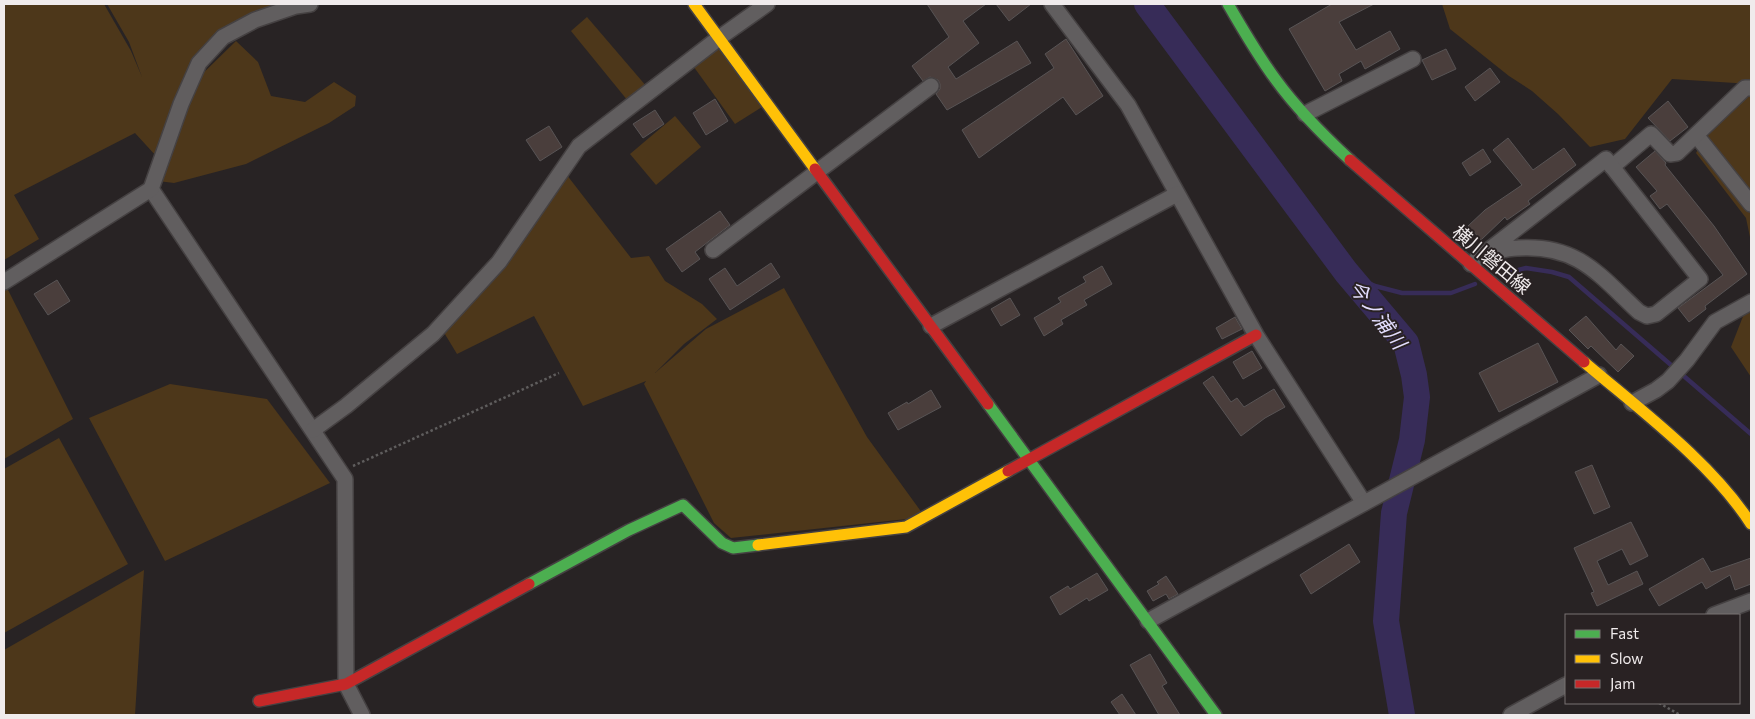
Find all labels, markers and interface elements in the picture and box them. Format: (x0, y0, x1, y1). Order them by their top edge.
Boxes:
street label: 横川磐田線 (1448, 220, 1536, 298)
water label: 今ノ浦川 (1344, 275, 1413, 355)
legend (1565, 614, 1740, 704)
text: Fast (1610, 624, 1639, 642)
text: Slow (1610, 649, 1643, 667)
text: Jam (1610, 674, 1635, 692)

